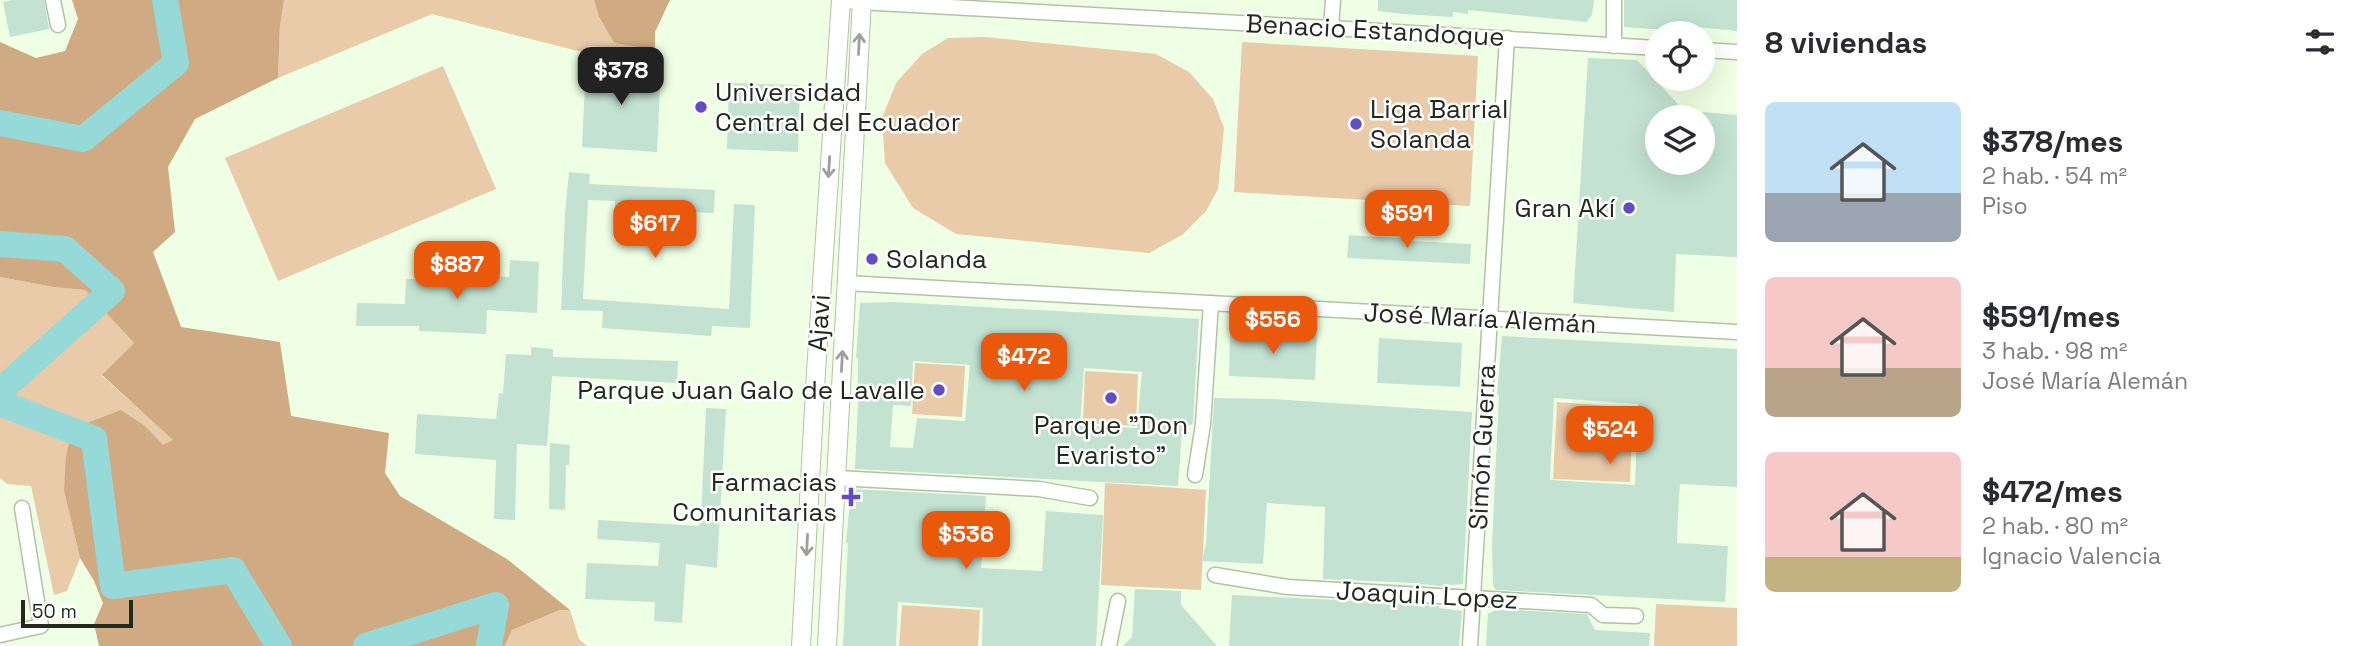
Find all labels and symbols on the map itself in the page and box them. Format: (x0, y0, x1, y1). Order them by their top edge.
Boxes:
street label: Benacio Estandoque (1245, 6, 1505, 54)
one-way arrow (853, 32, 866, 55)
pin: $378 (580, 48, 662, 107)
place label: Universidad Central del Ecuador (715, 75, 960, 139)
place label: Liga Barrial Solanda (1370, 92, 1508, 156)
marker: Universidad Central del Ecuador (693, 99, 709, 115)
marker: Liga Barrial Solanda (1348, 116, 1364, 132)
one-way arrow (823, 155, 836, 178)
pin: $591 (1366, 190, 1448, 250)
place label: Gran Akí (1515, 191, 1616, 225)
marker: Gran Akí (1621, 200, 1637, 216)
pin: $617 (614, 201, 696, 260)
pin: $887 (416, 242, 498, 301)
place label: Solanda (886, 242, 987, 276)
marker: Solanda (864, 251, 880, 267)
street label: Ajavi (800, 293, 838, 353)
street label: José María Alemán (1363, 295, 1597, 341)
pin: $556 (1232, 296, 1314, 356)
pin: $472 (983, 334, 1065, 393)
one-way arrow (836, 350, 849, 373)
street label: Simón Guerra (1461, 363, 1503, 531)
place label: Parque Juan Galo de Lavalle (577, 373, 925, 407)
marker: Parque Juan Galo de Lavalle (931, 382, 947, 398)
marker: Parque "Don Evaristo" (1103, 390, 1119, 406)
pin: $524 (1569, 406, 1651, 466)
place label: Parque "Don Evaristo" (1034, 408, 1188, 472)
place label: Farmacias Comunitarias (672, 465, 837, 529)
marker: Farmacias Comunitarias (843, 489, 859, 505)
pin: $536 (925, 512, 1007, 571)
one-way arrow (800, 533, 813, 556)
street label: Joaquin Lopez (1335, 573, 1519, 617)
scale bar (21, 597, 133, 629)

